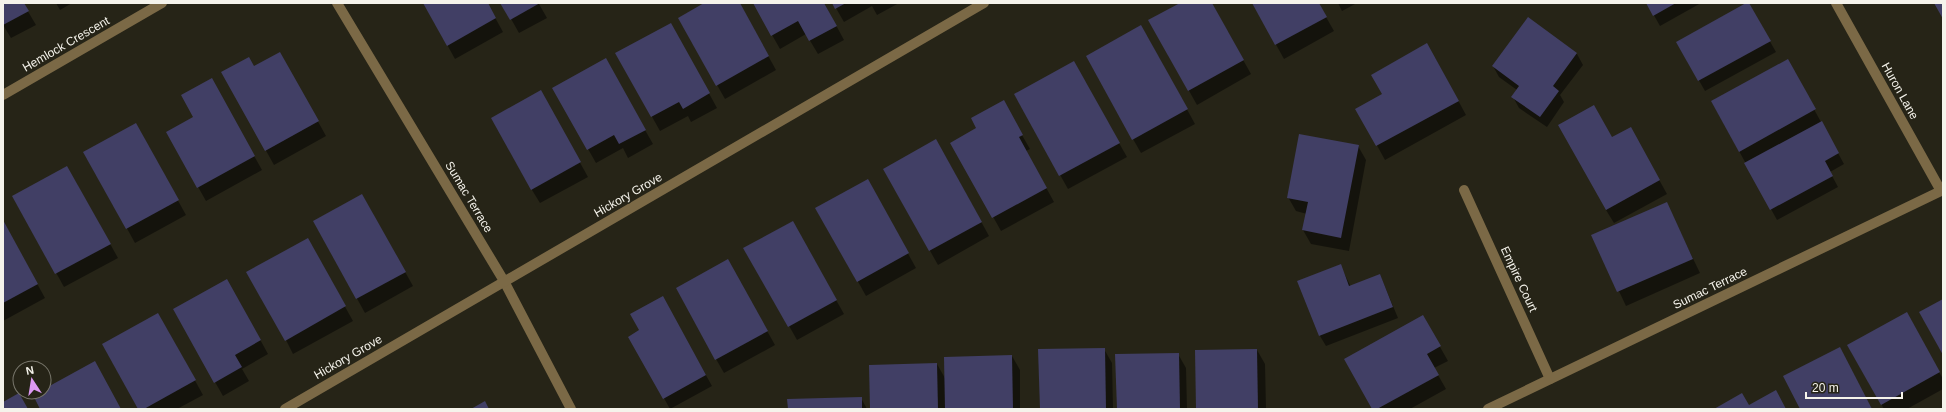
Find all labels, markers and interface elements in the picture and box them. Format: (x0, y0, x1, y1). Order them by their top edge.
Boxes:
street label: Hemlock Crescent (20, 13, 113, 75)
street label: Huron Lane (1879, 60, 1921, 122)
street label: Sumac Terrace (442, 159, 496, 235)
street label: Hickory Grove (592, 170, 665, 220)
street label: Empire Court (1498, 244, 1541, 315)
street label: Sumac Terrace (1671, 264, 1750, 312)
street label: Hickory Grove (312, 332, 385, 382)
north arrow (12, 360, 52, 400)
text: N (25, 364, 35, 377)
scale bar (1806, 374, 1902, 400)
text: 20 m (1812, 381, 1839, 395)

